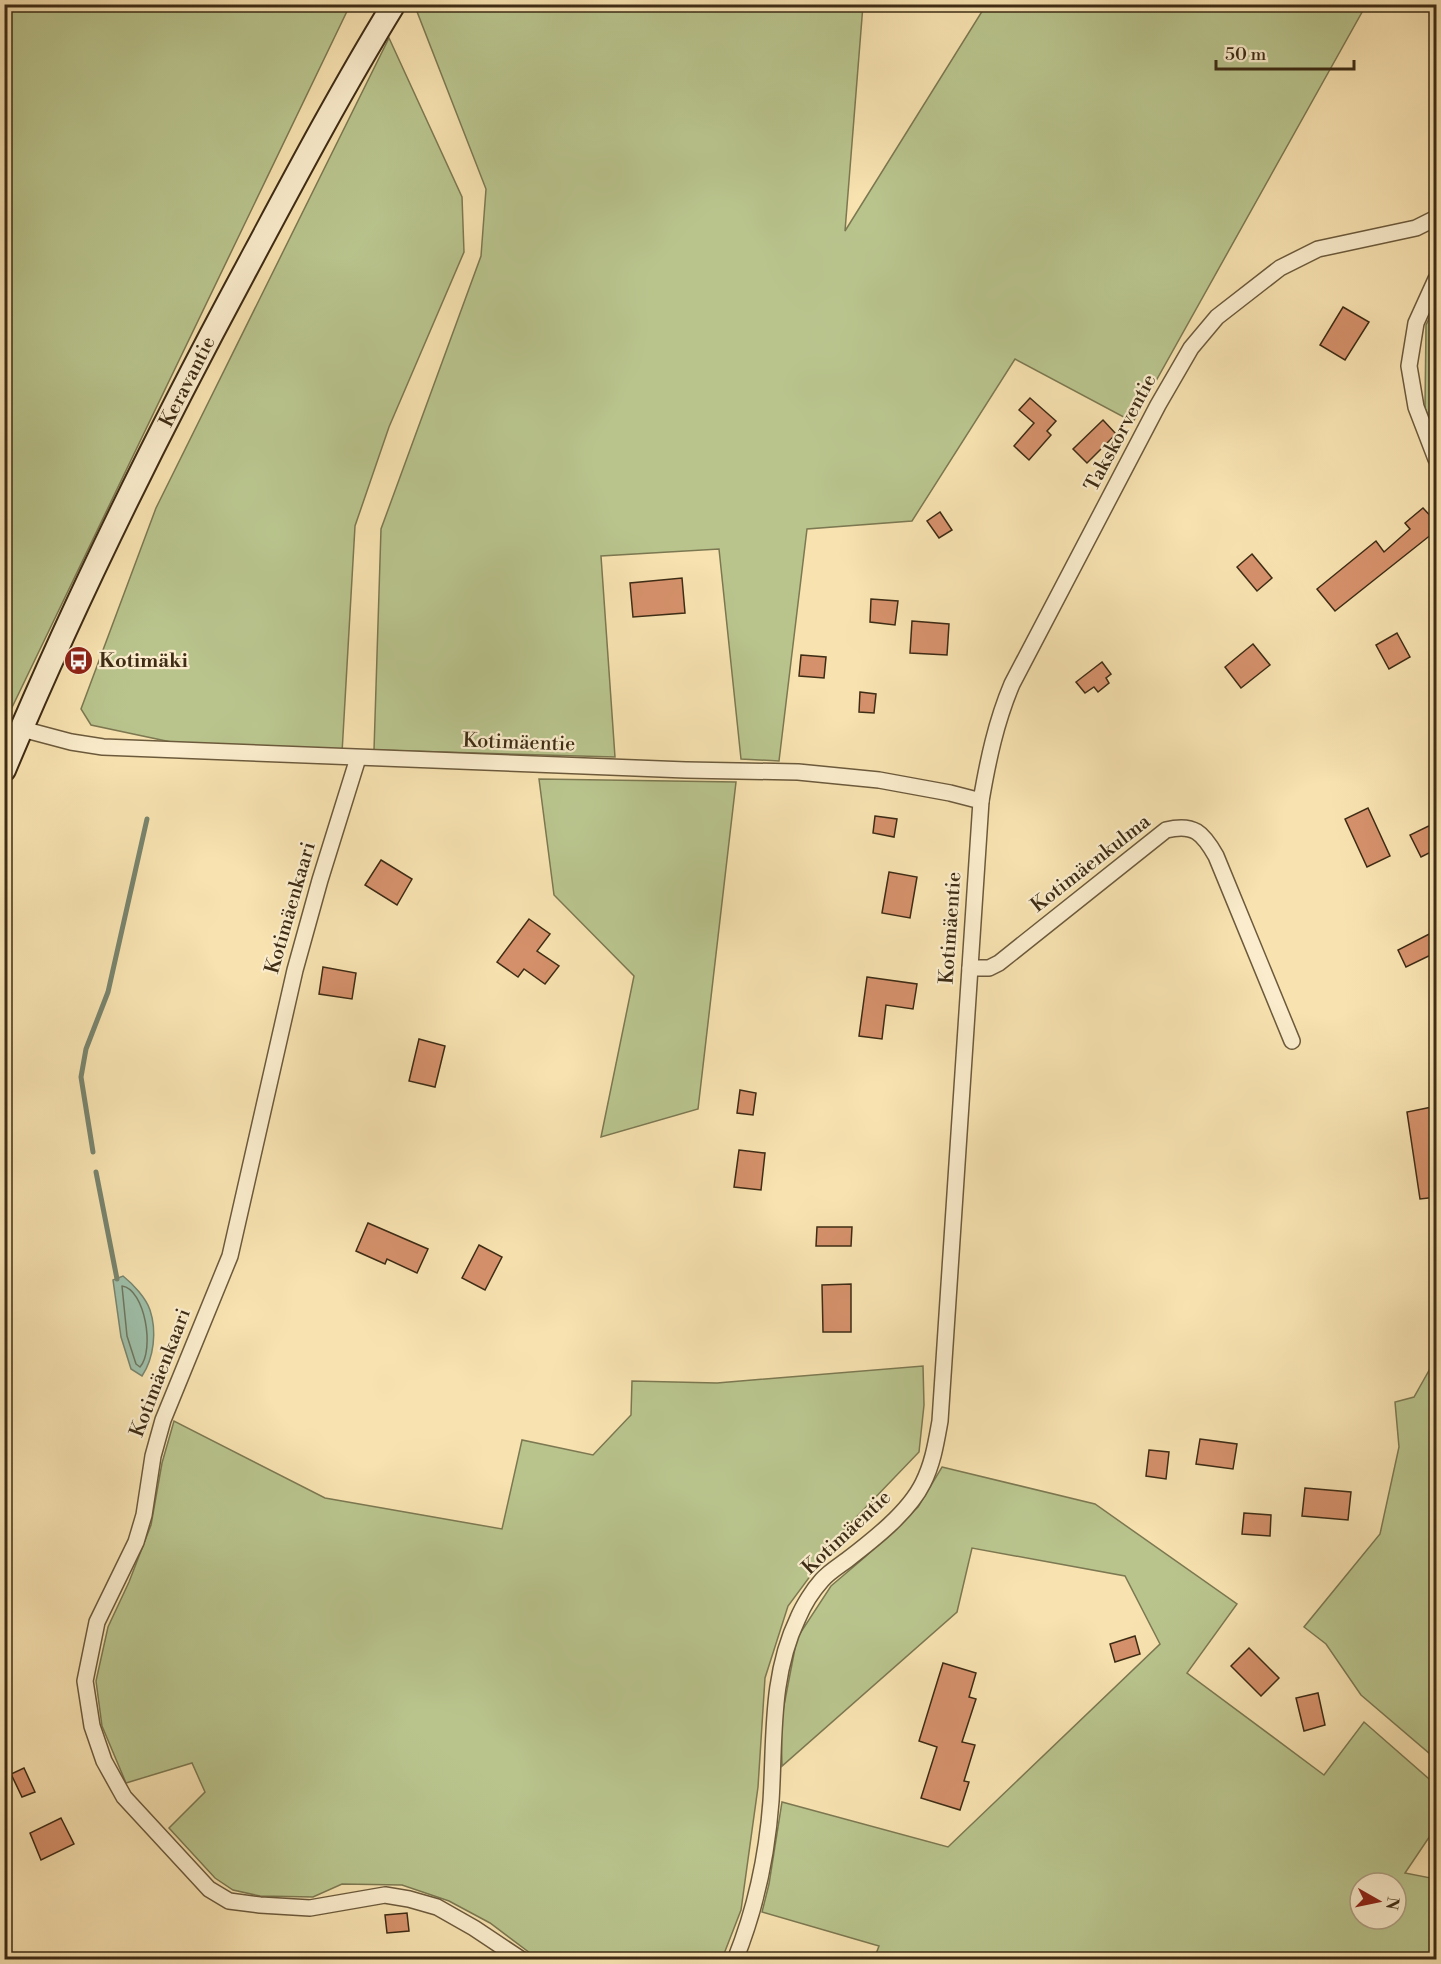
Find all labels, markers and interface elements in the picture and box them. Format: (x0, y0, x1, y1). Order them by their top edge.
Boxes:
scale bar (1216, 33, 1354, 71)
text: 50 m (1225, 43, 1267, 66)
street label: Keravantie (154, 332, 222, 432)
street label: Takskorventie (1080, 370, 1162, 496)
bus stop icon: Kotimäki (62, 645, 94, 677)
place label: Kotimäki (99, 649, 188, 674)
street label: Kotimäentie (462, 729, 576, 757)
street label: Kotimäenkulma (1026, 809, 1156, 918)
street label: Kotimäenkaari (260, 839, 322, 977)
street label: Kotimäentie (935, 871, 967, 985)
street label: Kotimäenkaari (125, 1305, 197, 1441)
street label: Kotimäentie (797, 1485, 897, 1581)
north arrow (1348, 1871, 1408, 1931)
text: N (1381, 1895, 1403, 1911)

